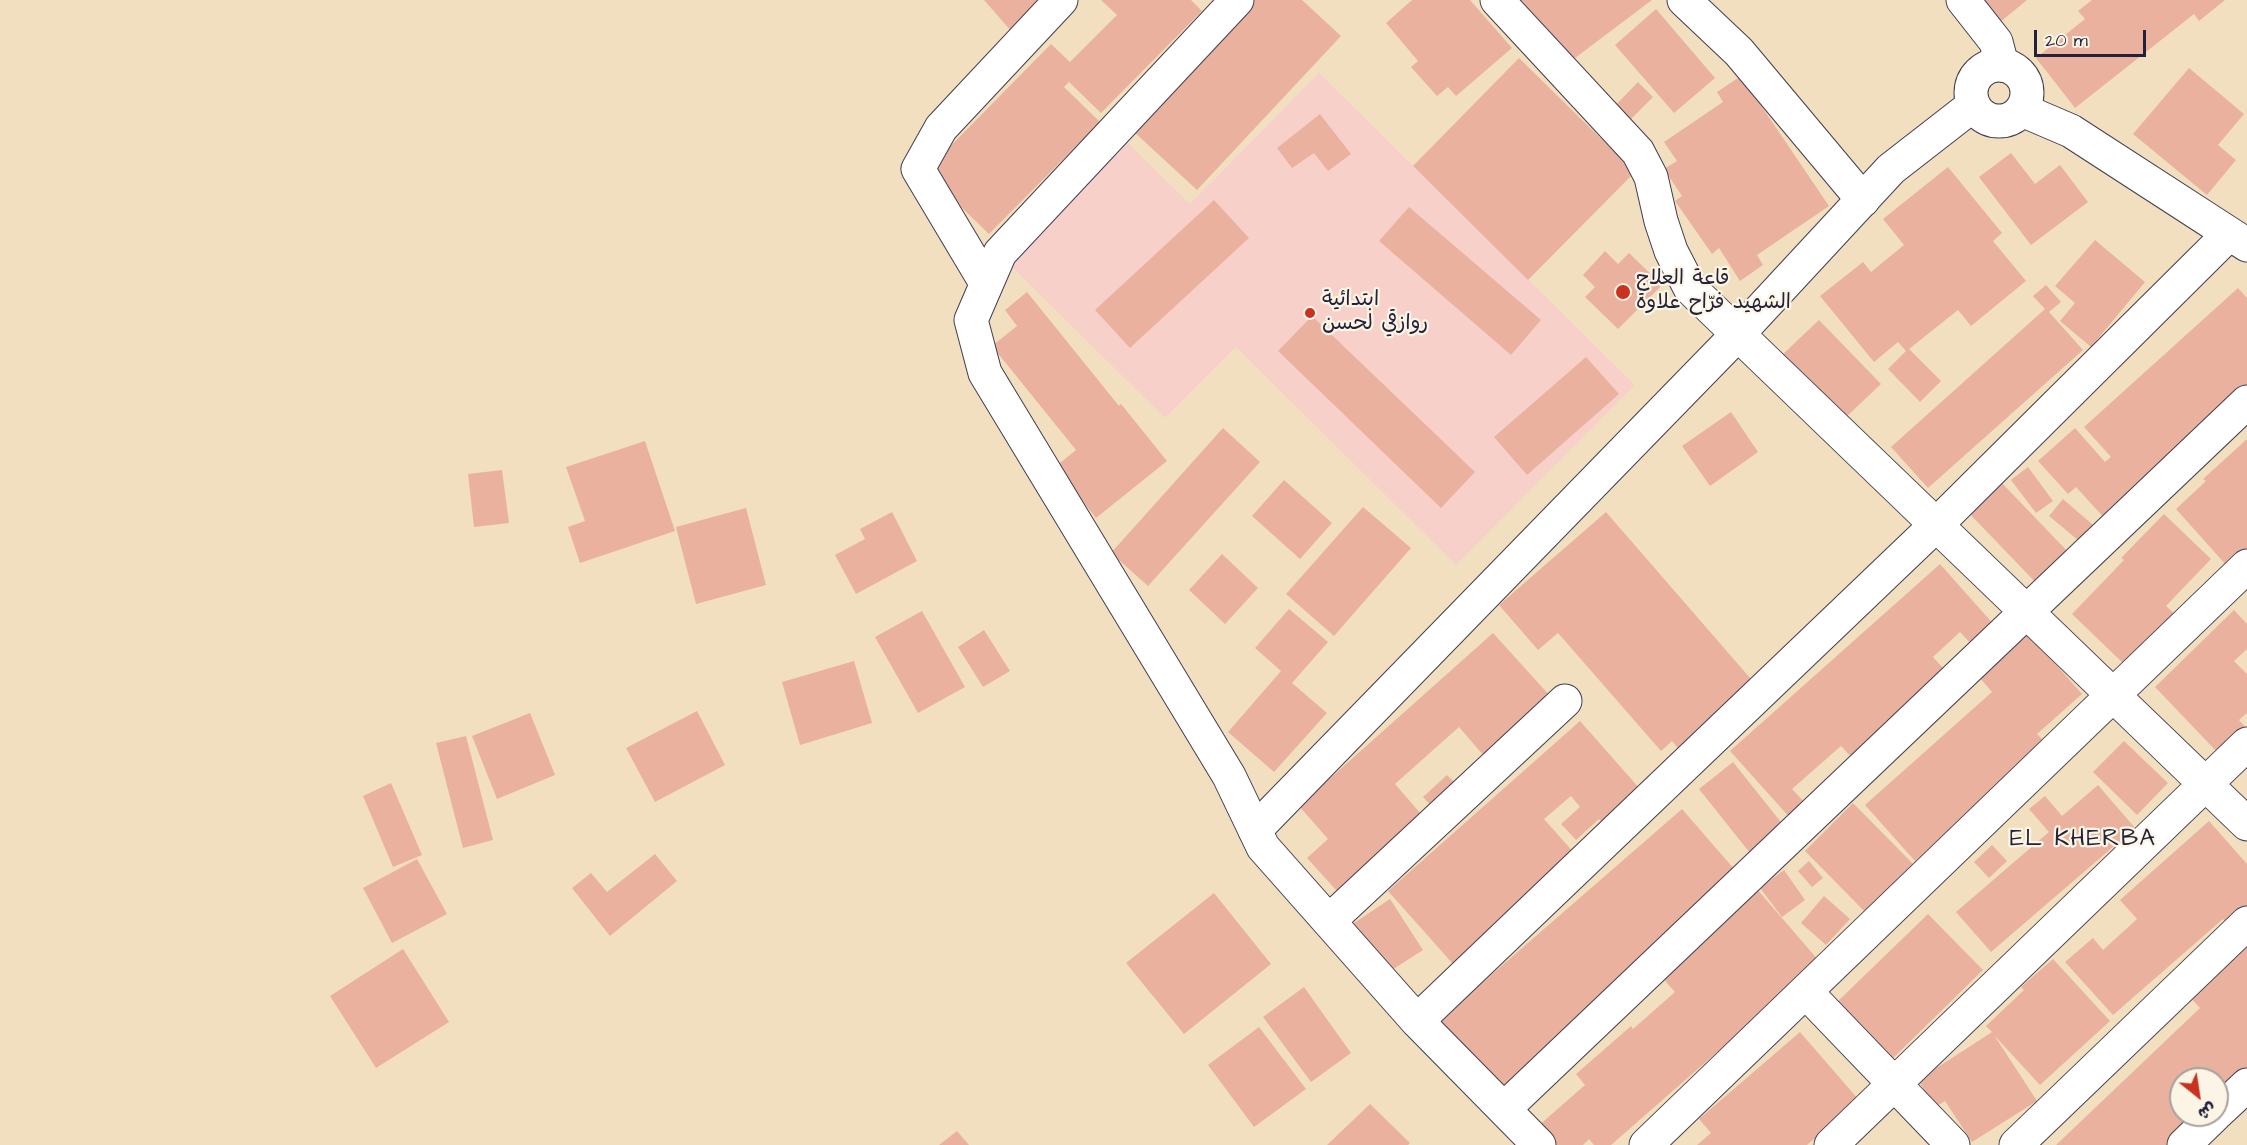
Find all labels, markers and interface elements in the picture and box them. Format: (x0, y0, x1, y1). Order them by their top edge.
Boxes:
scale bar (2037, 18, 2150, 56)
text: 20 m (2045, 28, 2088, 53)
place label: قاعة العلاج الشهيد فرّاح علاوة (1636, 267, 1791, 317)
marker: قاعة العلاج الشهيد فرّاح علاوة (1614, 283, 1632, 301)
place label: ابتدائية روازقي لحسن (1322, 288, 1428, 338)
marker: ابتدائية روازقي لحسن (1303, 306, 1317, 320)
district label: EL KHERBA (2010, 826, 2156, 854)
north arrow (2169, 1067, 2229, 1127)
text: ش (2194, 1097, 2220, 1125)

